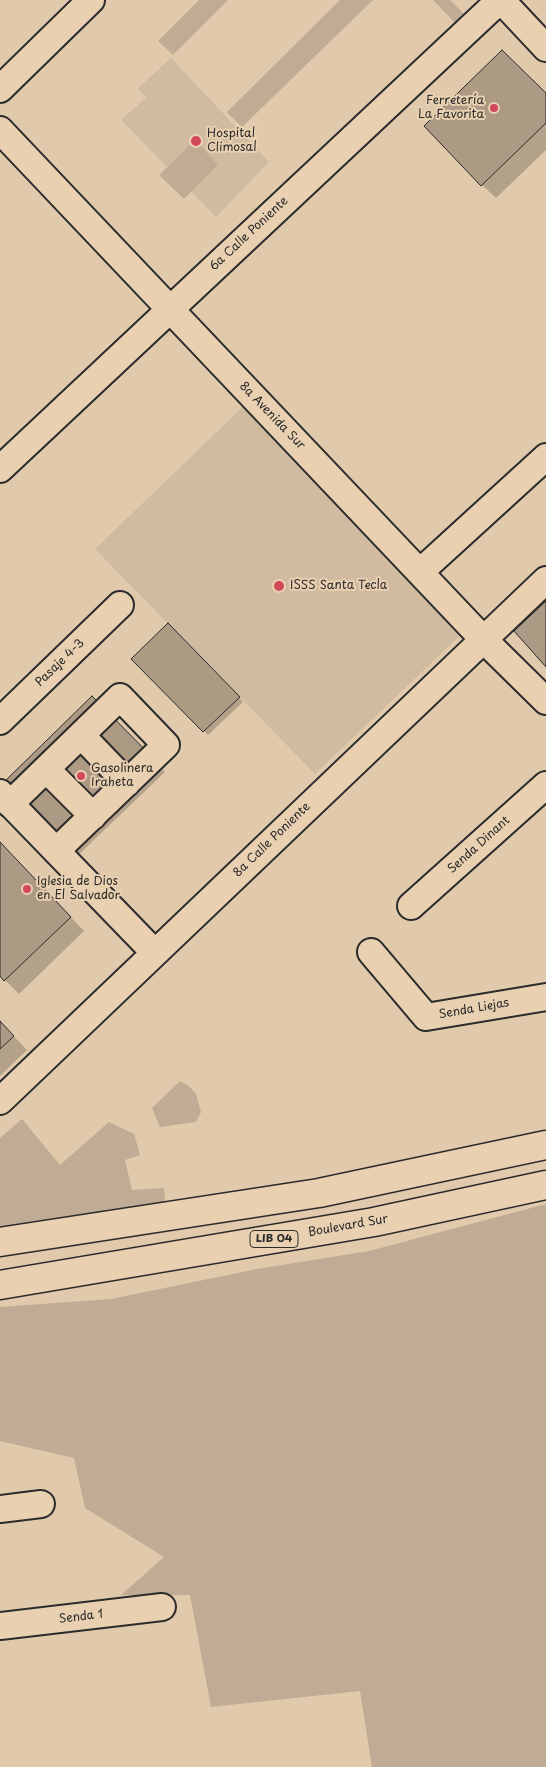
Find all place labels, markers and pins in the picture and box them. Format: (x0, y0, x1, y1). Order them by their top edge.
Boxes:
place label: Ferretería La Favorita (418, 94, 484, 122)
marker: Ferretería La Favorita (488, 102, 500, 114)
place label: Hospital Climosal (207, 127, 257, 155)
marker: Hospital Climosal (189, 134, 203, 148)
marker: ISSS Santa Tecla (272, 579, 286, 593)
place label: ISSS Santa Tecla (290, 579, 387, 593)
place label: Gasolinera Iraheta (91, 762, 153, 790)
marker: Gasolinera Iraheta (75, 770, 87, 782)
place label: Iglesia de Dios en El Salvador (37, 875, 120, 903)
marker: Iglesia de Dios en El Salvador (21, 883, 33, 895)

